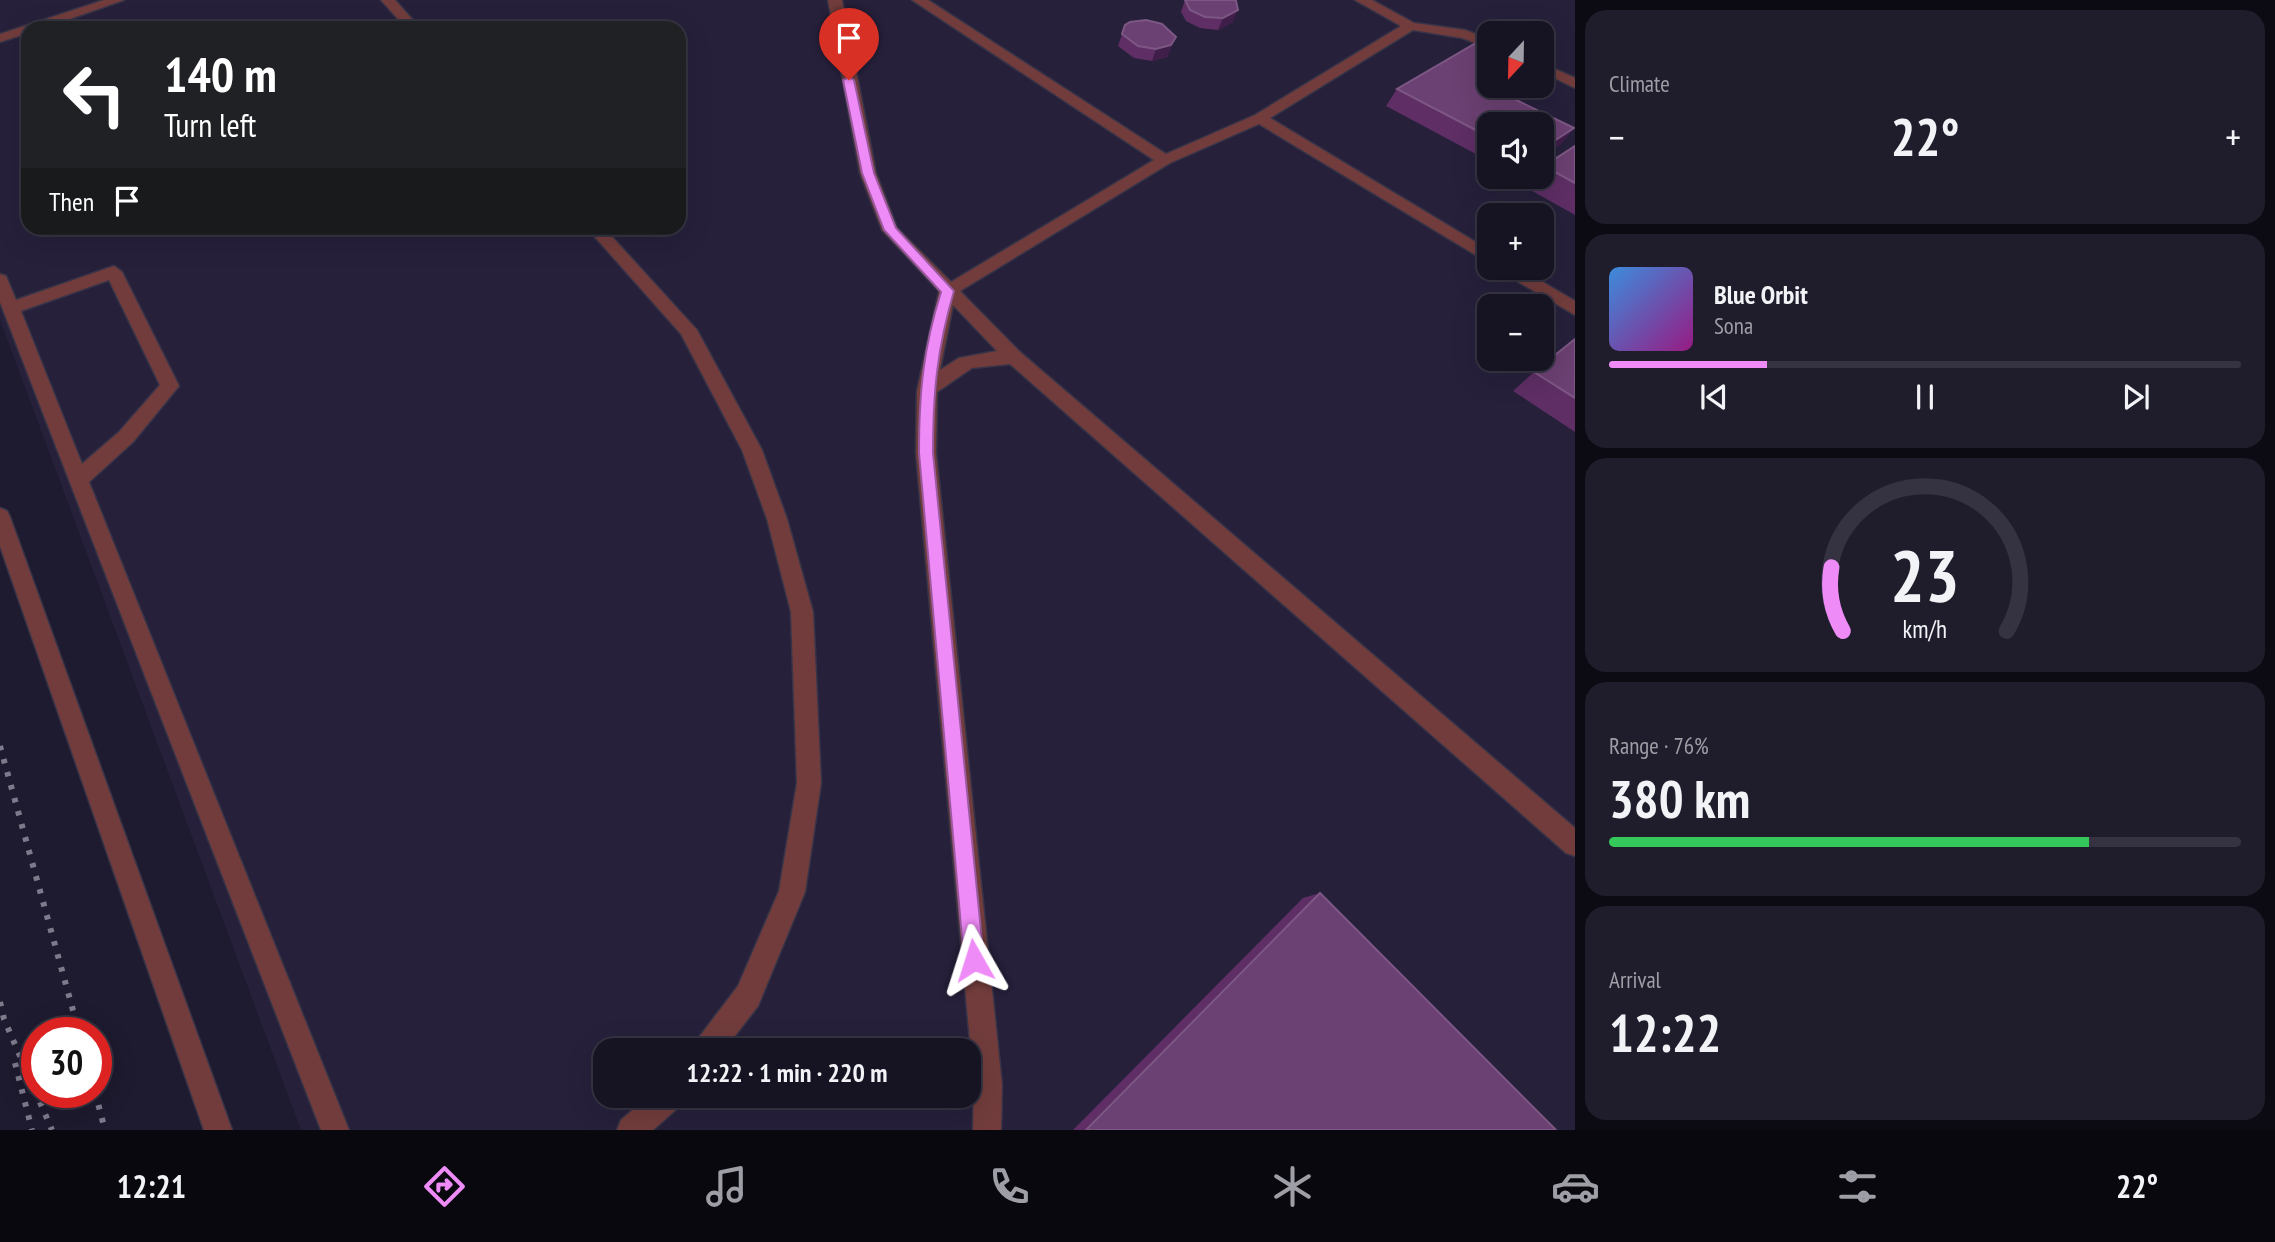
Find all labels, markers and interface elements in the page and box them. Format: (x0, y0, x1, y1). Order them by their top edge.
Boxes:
pin (819, 8, 879, 80)
icon: arrive (830, 19, 868, 57)
north arrow (1477, 21, 1554, 98)
map controls (1477, 21, 1554, 371)
text: 140 m (164, 42, 277, 106)
icon: left (49, 49, 140, 140)
text: Climate (1609, 69, 1670, 98)
text: 22° (1891, 103, 1959, 170)
text: Turn left (164, 104, 256, 146)
button: sound (1477, 112, 1554, 189)
text: − (1609, 112, 1625, 161)
text: + (2225, 112, 2241, 161)
icon: arrive (108, 182, 146, 220)
text: Then (49, 185, 94, 218)
button: + (1477, 203, 1554, 280)
text: Blue Orbit (1714, 278, 1808, 311)
button: − (1477, 294, 1554, 371)
text: Sona (1714, 311, 1753, 340)
icon: previous (1695, 378, 1733, 416)
icon: pause (1906, 378, 1944, 416)
icon: next (2117, 378, 2155, 416)
text: 23 (1890, 527, 1960, 621)
text: km/h (1903, 613, 1947, 645)
text: Range · 76% (1609, 731, 1709, 760)
text: 380 km (1609, 765, 1750, 832)
position arrow (937, 923, 1011, 997)
text: Arrival (1609, 965, 1661, 994)
text: 12:22 (1609, 999, 1721, 1066)
speed limit sign: 30 (21, 1017, 112, 1108)
text: 12:22 · 1 min · 220 m (687, 1056, 887, 1089)
icon: directions (420, 1162, 469, 1211)
icon: music (702, 1162, 751, 1211)
icon: phone (985, 1162, 1034, 1211)
icon: climate (1268, 1162, 1317, 1211)
icon: car (1551, 1162, 1600, 1211)
icon: filters (1833, 1162, 1882, 1211)
text: 12:21 (117, 1165, 186, 1207)
text: 22° (2116, 1165, 2158, 1207)

